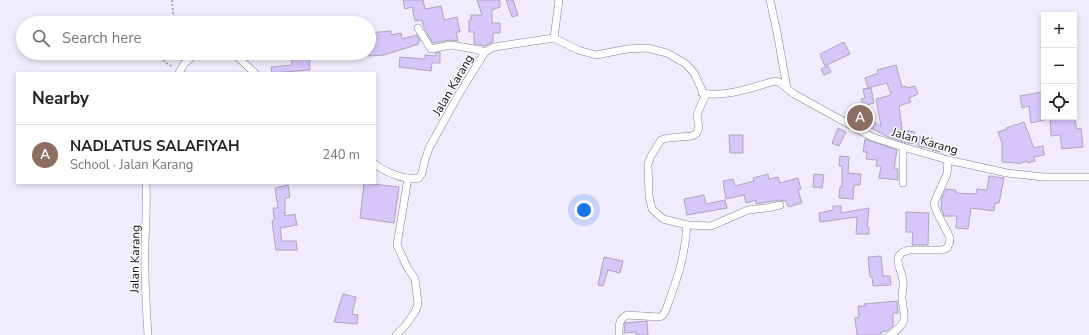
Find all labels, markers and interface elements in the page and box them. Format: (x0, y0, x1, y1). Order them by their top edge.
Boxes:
map controls (1041, 12, 1077, 120)
button: + (1041, 12, 1077, 48)
search box (16, 16, 376, 60)
icon: search (30, 27, 52, 49)
text: Search here (62, 28, 142, 48)
button: − (1041, 48, 1077, 84)
street label: Jalan Karang (428, 51, 477, 119)
button: locate (1041, 84, 1077, 120)
text: Nearby (32, 87, 89, 110)
pin: A (847, 103, 873, 133)
street label: Jalan Karang (889, 124, 960, 158)
text: NADLATUS SALAFIYAH (70, 136, 240, 156)
text: A (40, 146, 50, 164)
text: 240 m (322, 146, 360, 164)
text: School · Jalan Karang (70, 156, 193, 174)
your location (574, 200, 594, 220)
street label: Jalan Karang (126, 225, 144, 294)

